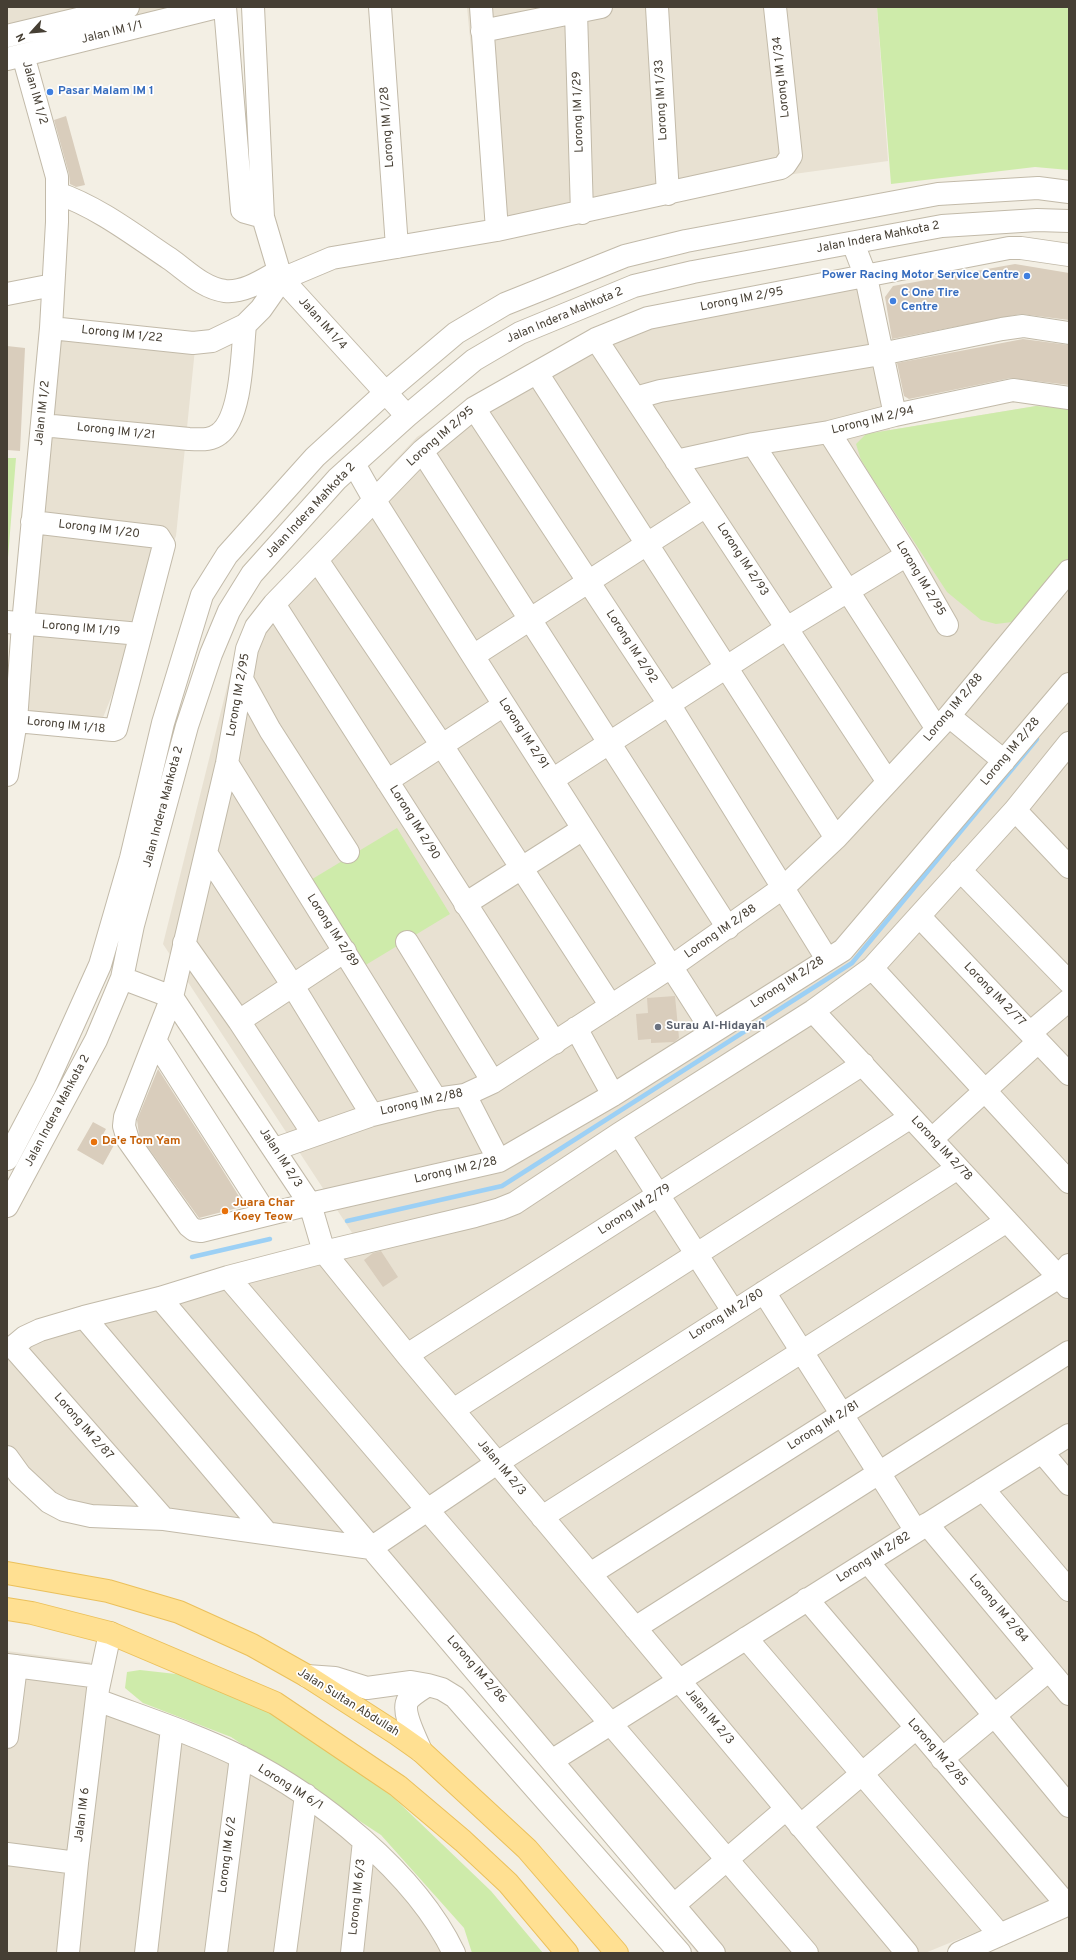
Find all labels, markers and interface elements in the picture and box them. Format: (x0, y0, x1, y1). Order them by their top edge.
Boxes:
north arrow (12, 12, 52, 52)
street label: Jalan IM 1/1 (80, 18, 144, 48)
text: N (13, 31, 29, 44)
street label: Lorong IM 1/34 (771, 36, 793, 118)
street label: Lorong IM 1/33 (653, 59, 671, 141)
street label: Jalan IM 1/2 (18, 60, 50, 126)
street label: Lorong IM 1/29 (570, 71, 588, 153)
place label: Pasar Malam IM 1 (58, 85, 154, 99)
street label: Lorong IM 1/28 (378, 86, 398, 168)
marker: Pasar Malam IM 1 (45, 87, 55, 97)
street label: Jalan Indera Mahkota 2 (815, 219, 941, 257)
place label: Power Racing Motor Service Centre (822, 269, 1019, 283)
marker: Power Racing Motor Service Centre (1022, 271, 1032, 281)
street label: Jalan Indera Mahkota 2 (505, 285, 625, 347)
street label: Lorong IM 2/95 (699, 285, 785, 315)
place label: C One Tire Centre (901, 287, 959, 315)
street label: Jalan IM 1/4 (295, 295, 349, 353)
marker: C One Tire Centre (888, 296, 898, 306)
street label: Lorong IM 1/22 (81, 324, 163, 346)
street label: Jalan IM 1/2 (32, 380, 54, 446)
street label: Lorong IM 2/95 (404, 404, 478, 470)
street label: Lorong IM 2/94 (830, 404, 916, 438)
street label: Lorong IM 1/21 (76, 421, 156, 443)
street label: Jalan Indera Mahkota 2 (263, 460, 359, 562)
street label: Lorong IM 1/20 (57, 518, 141, 542)
street label: Lorong IM 2/93 (713, 521, 771, 599)
street label: Lorong IM 2/95 (892, 539, 948, 619)
street label: Lorong IM 2/92 (602, 608, 660, 686)
street label: Lorong IM 1/19 (41, 618, 121, 640)
street label: Lorong IM 2/95 (225, 652, 253, 738)
street label: Lorong IM 2/88 (921, 671, 987, 745)
street label: Lorong IM 2/91 (495, 696, 551, 772)
street label: Lorong IM 1/18 (26, 715, 106, 737)
street label: Lorong IM 2/28 (978, 715, 1044, 789)
street label: Jalan Indera Mahkota 2 (141, 745, 187, 869)
street label: Lorong IM 2/90 (385, 783, 443, 863)
street label: Lorong IM 2/89 (303, 892, 361, 970)
street label: Lorong IM 2/88 (682, 902, 760, 962)
street label: Lorong IM 2/28 (749, 954, 827, 1012)
street label: Lorong IM 2/77 (960, 960, 1028, 1030)
place label: Surau Al-Hidayah (666, 1020, 765, 1034)
marker: Surau Al-Hidayah (653, 1022, 663, 1032)
street label: Jalan Indera Mahkota 2 (22, 1052, 94, 1170)
street label: Lorong IM 2/88 (379, 1086, 465, 1120)
street label: Lorong IM 2/78 (907, 1114, 975, 1184)
street label: Jalan IM 2/3 (255, 1125, 305, 1191)
place label: Da'e Tom Yam (102, 1135, 181, 1149)
marker: Da'e Tom Yam (89, 1137, 99, 1147)
street label: Lorong IM 2/28 (413, 1154, 499, 1188)
street label: Lorong IM 2/79 (596, 1181, 674, 1239)
place label: Juara Char Koey Teow (233, 1197, 295, 1225)
marker: Juara Char Koey Teow (220, 1206, 230, 1216)
street label: Lorong IM 2/80 (687, 1286, 767, 1344)
street label: Lorong IM 2/87 (50, 1391, 116, 1463)
street label: Lorong IM 2/81 (786, 1398, 862, 1454)
street label: Jalan IM 2/3 (474, 1437, 528, 1499)
street label: Lorong IM 2/82 (834, 1530, 914, 1586)
street label: Lorong IM 2/84 (965, 1572, 1031, 1646)
street label: Lorong IM 2/86 (443, 1633, 509, 1707)
street label: Jalan Sultan Abdullah (294, 1666, 402, 1740)
street label: Jalan IM 2/3 (682, 1686, 736, 1748)
street label: Lorong IM 2/85 (904, 1716, 970, 1790)
street label: Lorong IM 6/1 (255, 1762, 325, 1814)
street label: Jalan IM 6 (73, 1787, 93, 1843)
street label: Lorong IM 6/2 (216, 1816, 240, 1894)
street label: Lorong IM 6/3 (347, 1858, 369, 1936)

